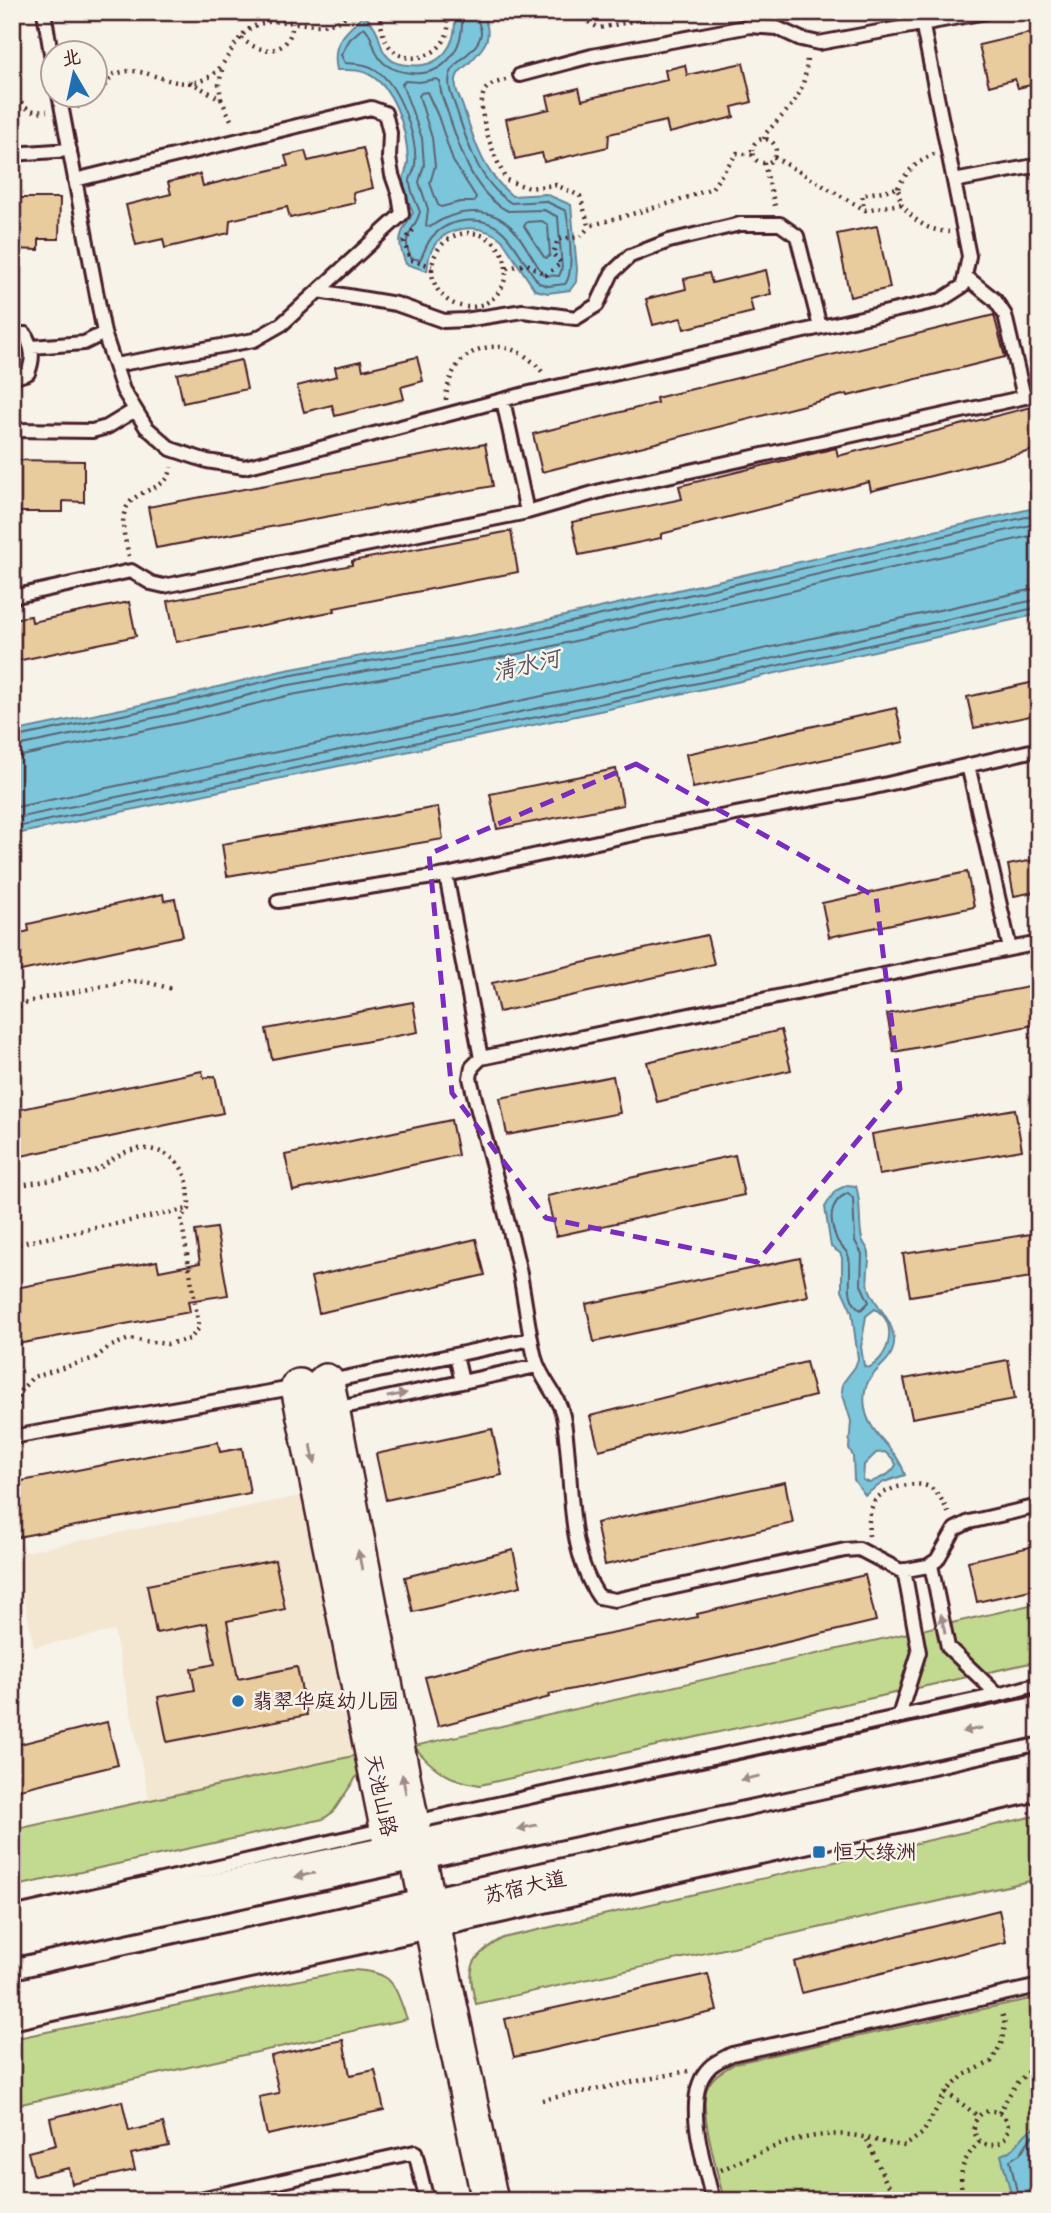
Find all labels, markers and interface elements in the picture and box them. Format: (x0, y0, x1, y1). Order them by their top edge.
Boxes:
north arrow (38, 38, 108, 108)
text: 北 (59, 40, 83, 75)
water label: 清水河 (488, 637, 568, 693)
one-way arrow (386, 1390, 408, 1401)
one-way arrow (307, 1443, 318, 1465)
one-way arrow (354, 1549, 365, 1571)
one-way arrow (938, 1613, 949, 1635)
place label: 翡翠华庭幼儿园 (252, 1682, 399, 1720)
marker: 翡翠华庭幼儿园 (230, 1693, 246, 1709)
one-way arrow (961, 1725, 983, 1736)
street label: 天池山路 (354, 1750, 408, 1840)
one-way arrow (398, 1772, 409, 1794)
one-way arrow (739, 1773, 761, 1784)
one-way arrow (516, 1821, 538, 1832)
place label: 恒大绿洲 (833, 1833, 917, 1871)
marker: 恒大绿洲 (811, 1844, 827, 1860)
street label: 苏宿大道 (480, 1859, 570, 1915)
one-way arrow (294, 1869, 316, 1880)

